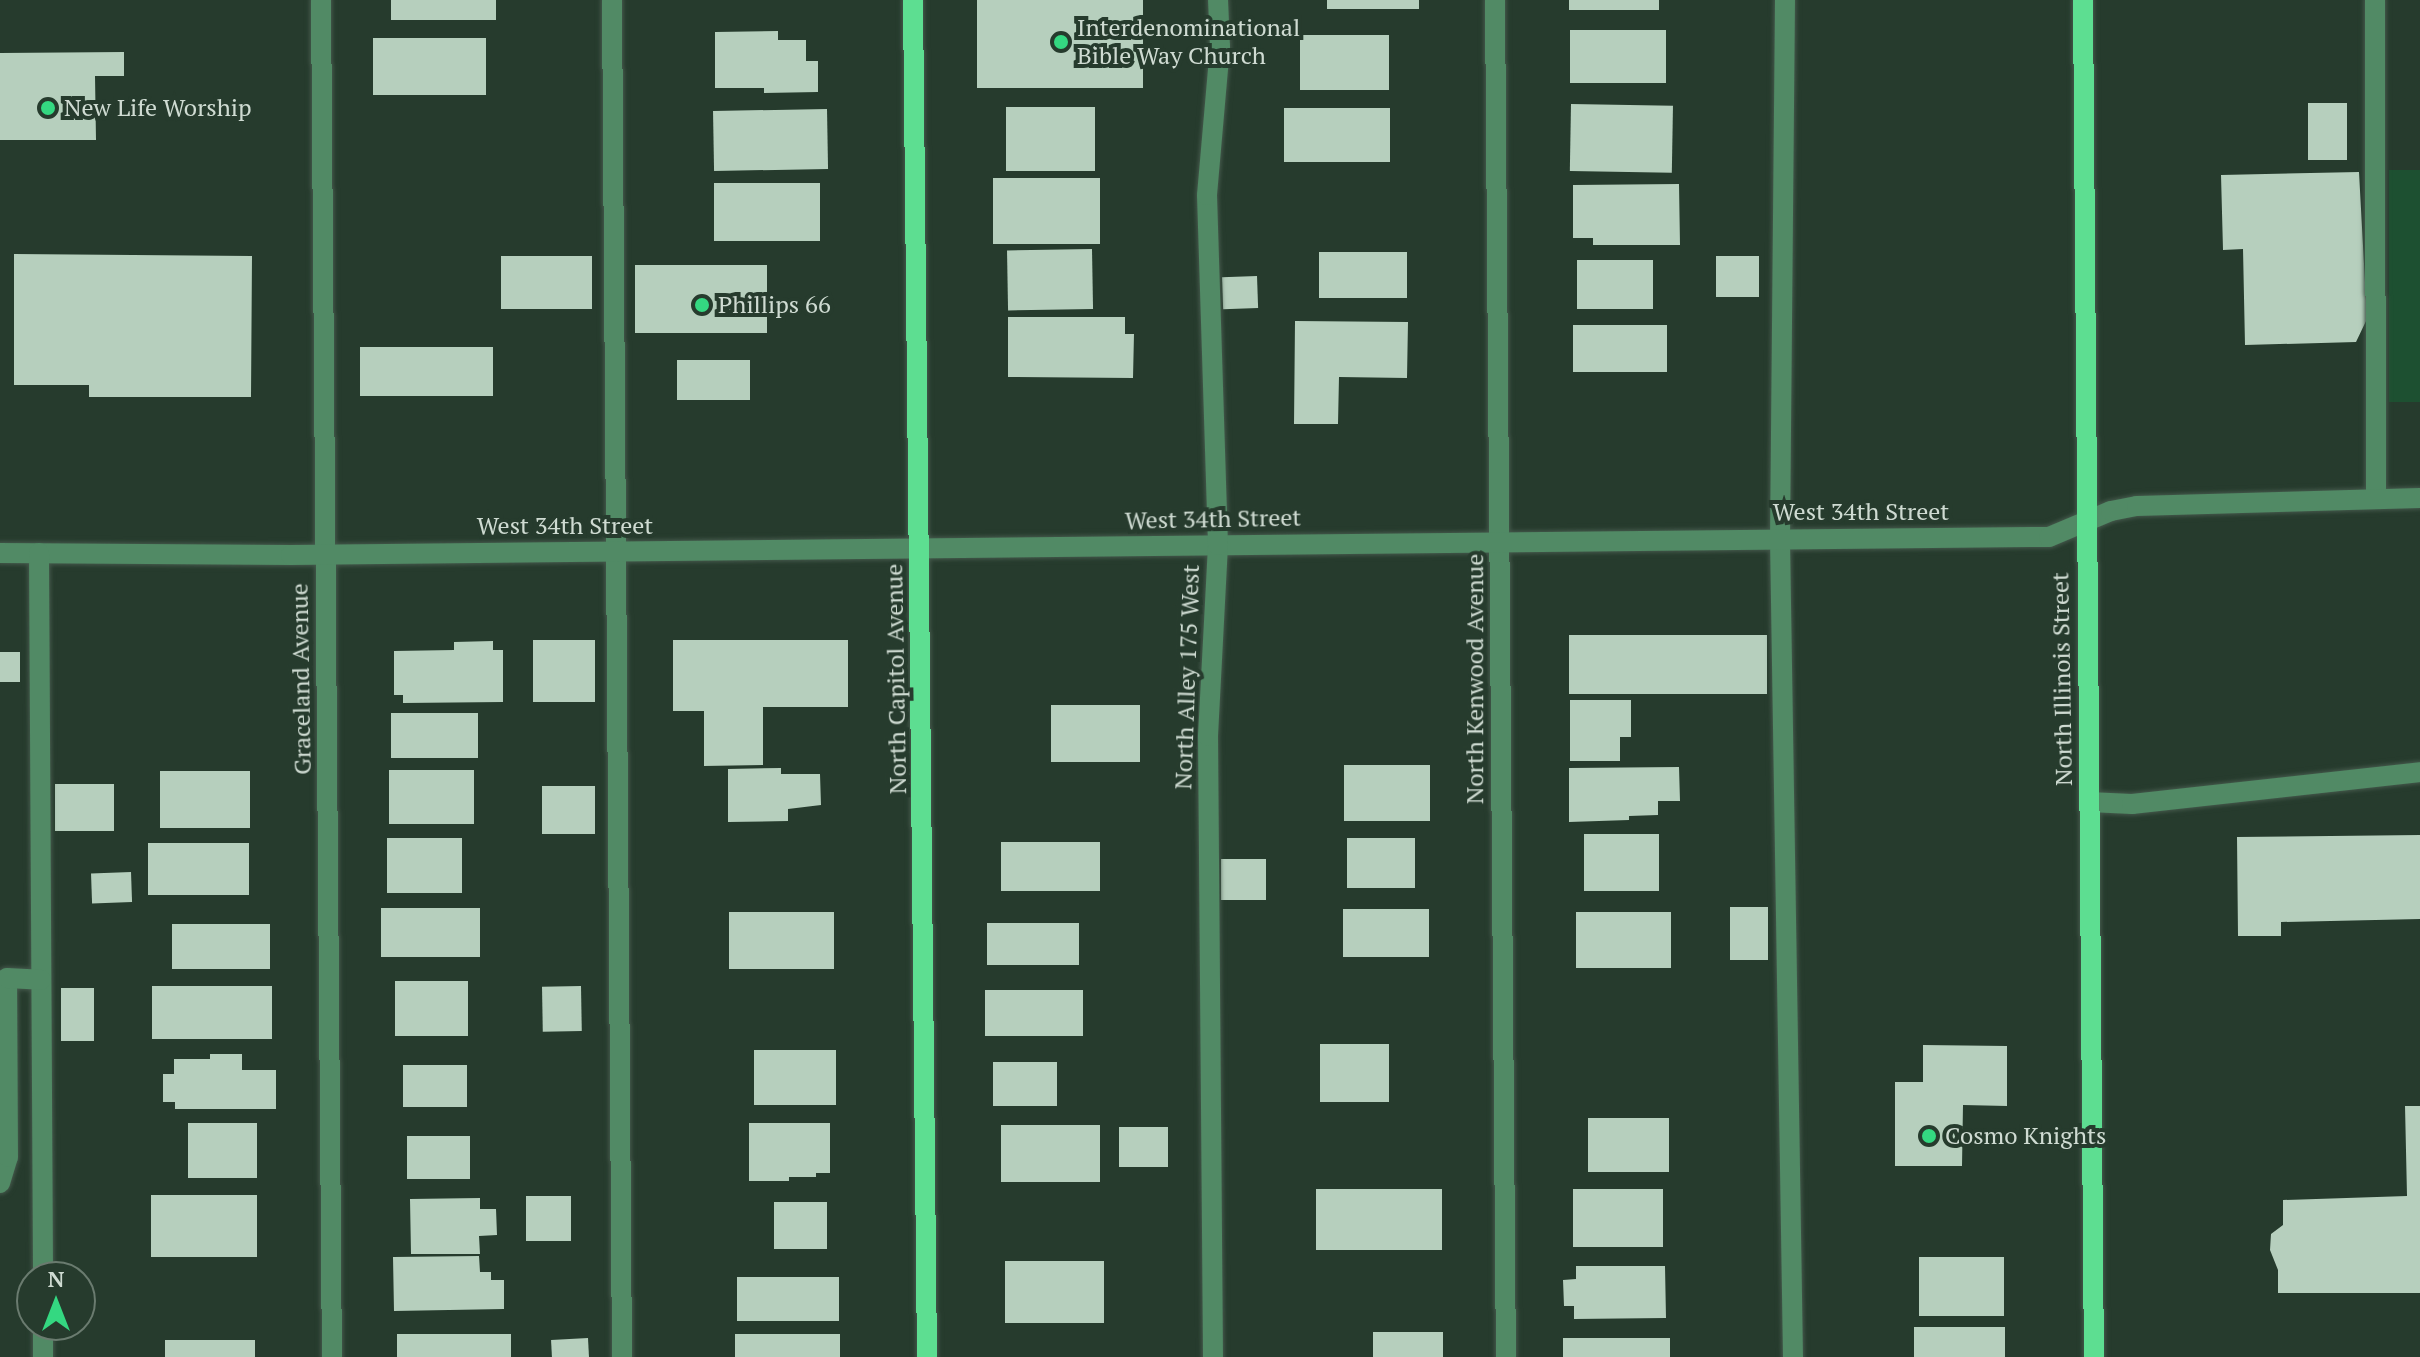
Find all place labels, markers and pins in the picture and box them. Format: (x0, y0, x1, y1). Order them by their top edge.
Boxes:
place label: Interdenominational Bible Way Church (1077, 14, 1300, 70)
marker: Interdenominational Bible Way Church (1052, 33, 1070, 51)
place label: New Life Worship (64, 94, 252, 122)
marker: New Life Worship (39, 99, 57, 117)
place label: Phillips 66 (718, 291, 831, 319)
marker: Phillips 66 (693, 296, 711, 314)
place label: Cosmo Knights (1945, 1122, 2106, 1150)
marker: Cosmo Knights (1920, 1127, 1938, 1145)

